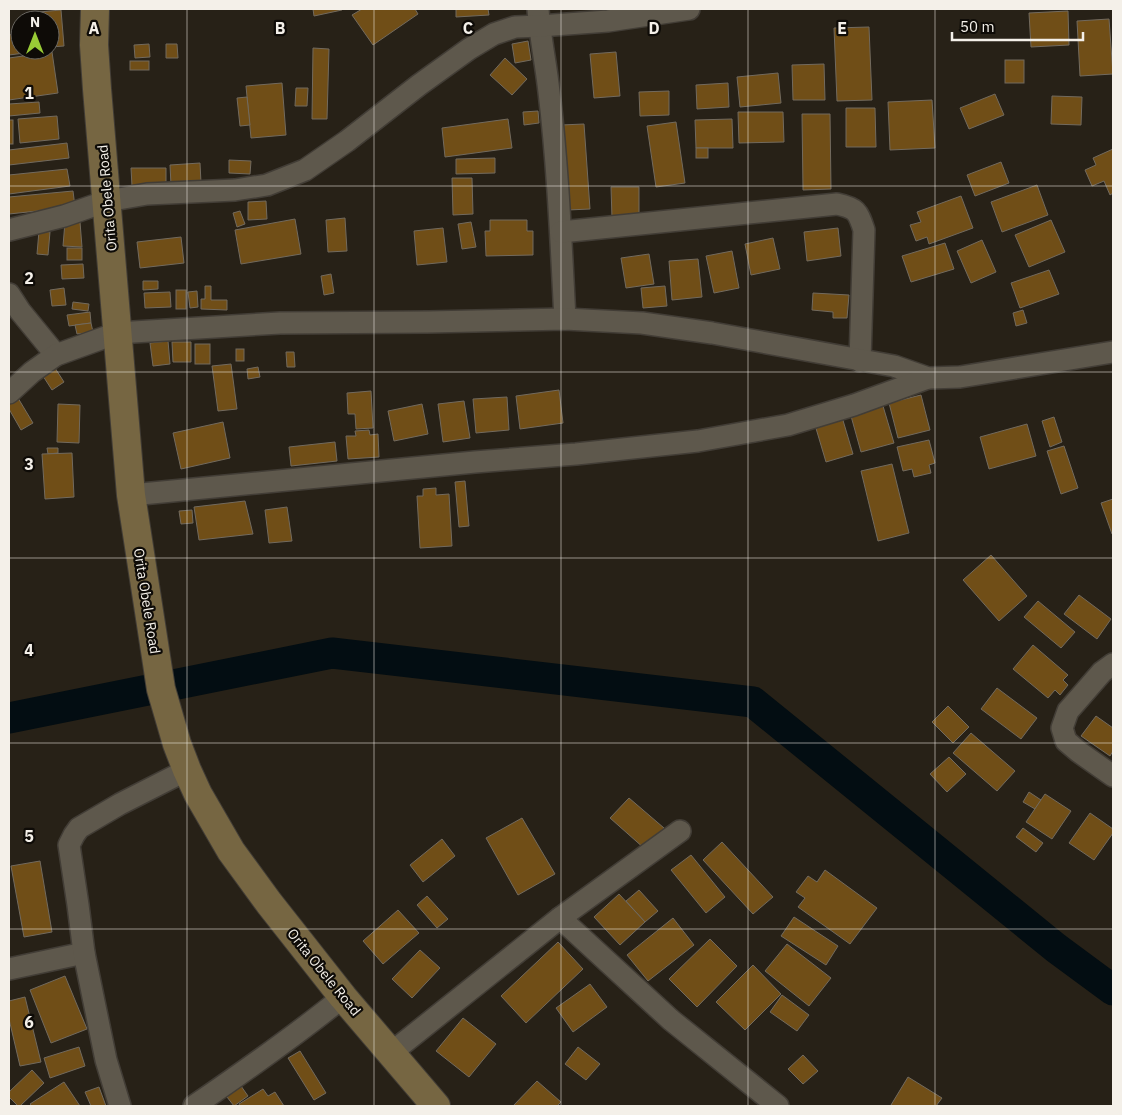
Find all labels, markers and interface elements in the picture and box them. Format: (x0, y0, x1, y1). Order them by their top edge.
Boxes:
north arrow (10, 10, 60, 60)
scale bar (952, 10, 1083, 42)
text: N (30, 13, 40, 31)
text: 50 m (960, 17, 995, 36)
text: A (89, 18, 100, 38)
text: B (275, 18, 286, 38)
text: C (463, 18, 473, 38)
text: D (648, 18, 660, 38)
text: E (837, 18, 847, 38)
text: 1 (24, 83, 34, 103)
street label: Orita Obele Road (93, 144, 121, 252)
text: 2 (24, 268, 34, 288)
text: 3 (24, 454, 34, 474)
street label: Orita Obele Road (130, 547, 164, 655)
text: 4 (24, 640, 34, 660)
text: 5 (24, 826, 34, 846)
street label: Orita Obele Road (283, 925, 365, 1019)
text: 6 (24, 1012, 34, 1032)

